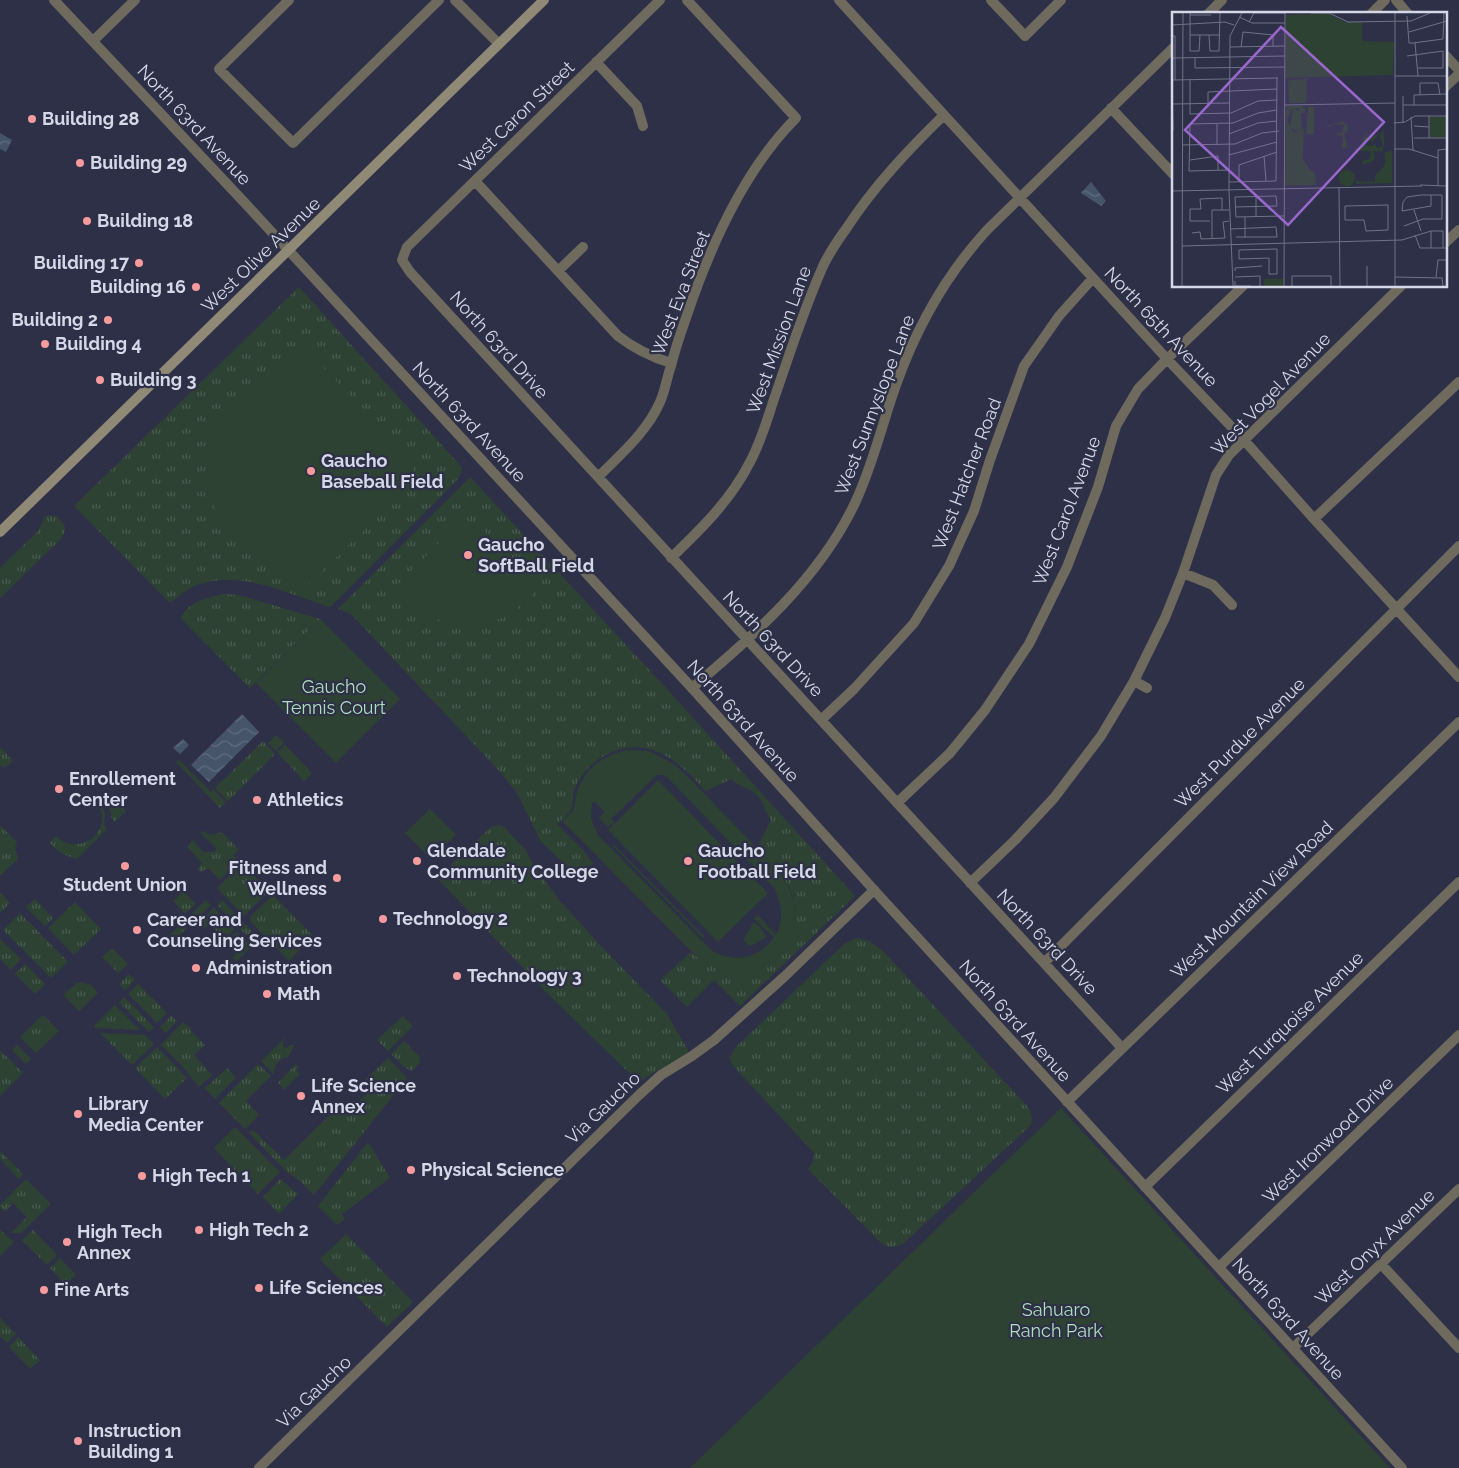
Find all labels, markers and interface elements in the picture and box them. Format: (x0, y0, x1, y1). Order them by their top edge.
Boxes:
inset map (1172, 12, 1446, 288)
street label: West Caron Street (455, 57, 578, 177)
street label: North 63rd Avenue (133, 60, 256, 189)
place label: Building 28 (42, 108, 140, 129)
marker: Building 28 (26, 113, 38, 125)
place label: Building 29 (90, 152, 187, 173)
marker: Building 29 (74, 157, 86, 169)
street label: West Olive Avenue (197, 192, 325, 317)
place label: Building 18 (97, 210, 193, 231)
marker: Building 18 (81, 215, 93, 227)
street label: West Eva Street (647, 228, 714, 358)
place label: Building 17 (34, 252, 130, 273)
marker: Building 17 (133, 257, 145, 269)
street label: North 65th Avenue (1100, 262, 1223, 391)
street label: West Mission Lane (742, 263, 815, 417)
place label: Building 16 (90, 276, 186, 297)
marker: Building 16 (190, 281, 202, 293)
street label: North 63rd Drive (446, 287, 553, 403)
place label: Building 2 (11, 309, 98, 330)
street label: West Sunnyslope Lane (830, 311, 919, 498)
marker: Building 2 (102, 314, 114, 326)
street label: West Vogel Avenue (1207, 328, 1335, 459)
place label: Building 4 (55, 333, 142, 354)
marker: Building 4 (39, 338, 51, 350)
street label: North 63rd Avenue (408, 357, 531, 486)
place label: Building 3 (110, 369, 196, 390)
marker: Building 3 (94, 374, 106, 386)
street label: West Hatcher Road (928, 395, 1005, 553)
street label: West Carol Avenue (1028, 433, 1105, 588)
place label: Gaucho Baseball Field (321, 450, 443, 492)
marker: Gaucho Baseball Field (305, 465, 317, 477)
place label: Gaucho SoftBall Field (478, 534, 594, 576)
marker: Gaucho SoftBall Field (462, 549, 474, 561)
street label: North 63rd Drive (719, 586, 828, 701)
street label: North 63rd Avenue (683, 655, 804, 786)
street label: West Purdue Avenue (1170, 673, 1309, 812)
park label: Gaucho Tennis Court (282, 676, 386, 718)
place label: Enrollement Center (69, 768, 176, 810)
marker: Enrollement Center (53, 783, 65, 795)
place label: Athletics (267, 789, 343, 810)
marker: Athletics (251, 794, 263, 806)
street label: West Mountain View Road (1166, 817, 1337, 983)
place label: Glendale Community College (427, 840, 599, 882)
place label: Gaucho Football Field (698, 840, 816, 882)
marker: Glendale Community College (411, 855, 423, 867)
marker: Gaucho Football Field (682, 855, 694, 867)
place label: Fitness and Wellness (229, 857, 327, 899)
marker: Student Union (119, 860, 131, 872)
marker: Fitness and Wellness (331, 872, 343, 884)
place label: Student Union (63, 874, 187, 895)
street label: North 63rd Drive (993, 884, 1102, 999)
place label: Technology 2 (393, 908, 508, 929)
place label: Career and Counseling Services (147, 909, 322, 951)
marker: Technology 2 (377, 913, 389, 925)
marker: Career and Counseling Services (131, 924, 143, 936)
street label: West Turquoise Avenue (1212, 947, 1368, 1098)
street label: North 63rd Avenue (955, 955, 1076, 1086)
place label: Administration (206, 957, 332, 978)
marker: Administration (190, 962, 202, 974)
place label: Technology 3 (467, 965, 582, 986)
marker: Technology 3 (451, 970, 463, 982)
place label: Math (277, 983, 320, 1004)
marker: Math (261, 988, 273, 1000)
street label: Via Gaucho (561, 1067, 644, 1148)
street label: West Ironwood Drive (1258, 1072, 1398, 1207)
place label: Life Science Annex (311, 1075, 416, 1117)
marker: Life Science Annex (295, 1090, 307, 1102)
place label: Library Media Center (88, 1093, 204, 1135)
marker: Library Media Center (72, 1108, 84, 1120)
place label: Physical Science (421, 1159, 565, 1180)
marker: Physical Science (405, 1164, 417, 1176)
place label: High Tech 1 (152, 1165, 251, 1186)
marker: High Tech 1 (136, 1170, 148, 1182)
street label: West Onyx Avenue (1311, 1184, 1439, 1309)
place label: High Tech 2 (209, 1219, 309, 1240)
place label: High Tech Annex (77, 1221, 162, 1263)
marker: High Tech 2 (193, 1224, 205, 1236)
marker: High Tech Annex (61, 1236, 73, 1248)
street label: North 63rd Avenue (1228, 1253, 1349, 1384)
place label: Life Sciences (269, 1277, 383, 1298)
place label: Fine Arts (54, 1279, 129, 1300)
marker: Life Sciences (253, 1282, 265, 1294)
marker: Fine Arts (38, 1284, 50, 1296)
park label: Sahuaro Ranch Park (1009, 1299, 1103, 1341)
street label: Via Gaucho (272, 1351, 355, 1432)
place label: Instruction Building 1 (88, 1420, 181, 1462)
marker: Instruction Building 1 (72, 1435, 84, 1447)

